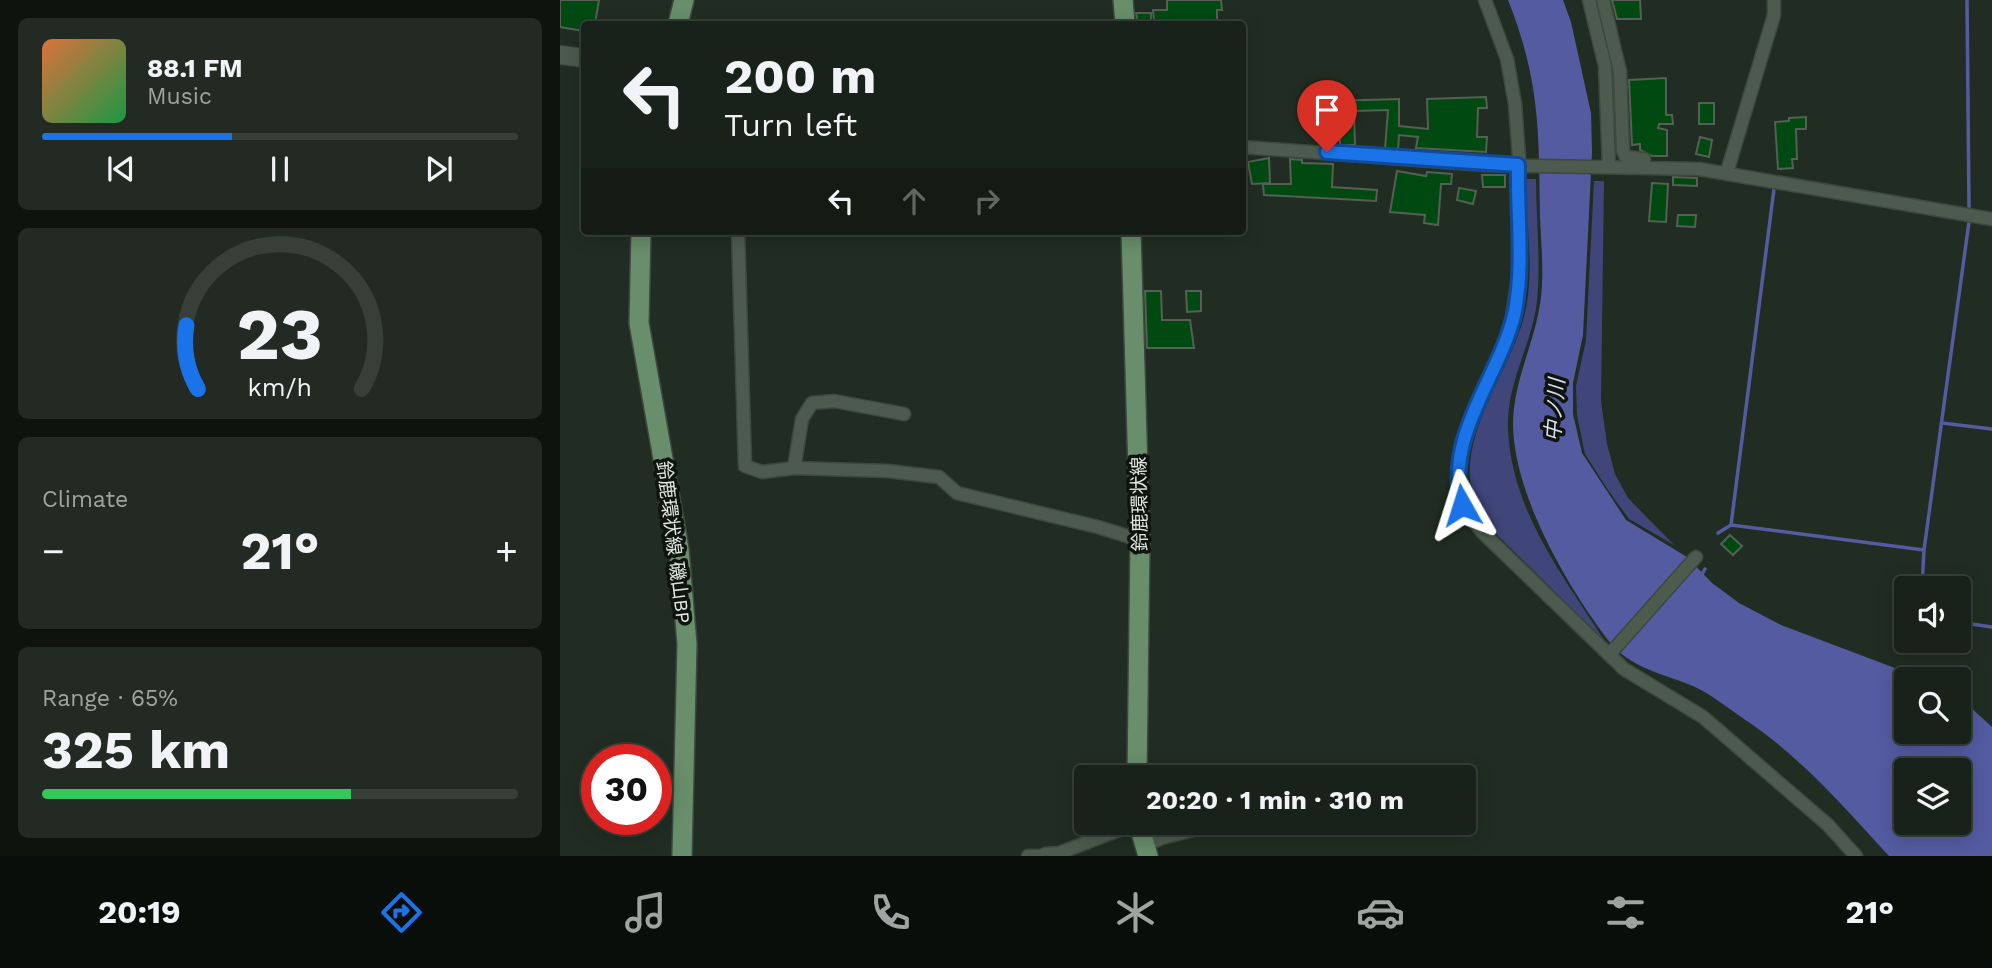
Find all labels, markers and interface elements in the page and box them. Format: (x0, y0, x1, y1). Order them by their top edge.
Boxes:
text: 200 m (724, 47, 876, 105)
icon: left (609, 49, 700, 140)
text: 88.1 FM (147, 53, 243, 83)
pin (1297, 80, 1357, 152)
text: Music (147, 83, 212, 110)
icon: arrive (1308, 91, 1346, 129)
text: Turn left (724, 106, 857, 144)
icon: previous (102, 150, 140, 188)
icon: pause (261, 150, 299, 188)
icon: next (420, 150, 458, 188)
icon: left (822, 182, 860, 220)
icon: ahead (895, 182, 933, 220)
icon: right (968, 182, 1006, 220)
text: 23 (237, 292, 323, 378)
text: km/h (248, 373, 312, 402)
water label: 中ノ川 (1540, 376, 1569, 442)
street label: 鈴鹿環状線 (1127, 456, 1152, 552)
street label: 鈴鹿環状線 磯山BP (652, 460, 695, 625)
position arrow (1425, 468, 1499, 542)
text: Climate (42, 486, 128, 513)
text: 21° (240, 521, 320, 582)
text: − (42, 529, 65, 573)
text: + (495, 529, 518, 573)
map controls (1894, 576, 1971, 835)
button: sound (1894, 576, 1971, 653)
button: search (1894, 667, 1971, 744)
text: Range · 65% (42, 685, 178, 712)
text: 325 km (42, 720, 230, 781)
speed limit sign: 30 (581, 744, 672, 835)
button: layers (1894, 758, 1971, 835)
text: 20:20 · 1 min · 310 m (1146, 785, 1404, 815)
icon: directions (377, 888, 426, 937)
icon: music (621, 888, 670, 937)
icon: phone (866, 888, 915, 937)
icon: climate (1111, 888, 1160, 937)
icon: car (1356, 888, 1405, 937)
icon: filters (1601, 888, 1650, 937)
text: 20:19 (98, 893, 181, 931)
text: 21° (1845, 893, 1894, 931)

